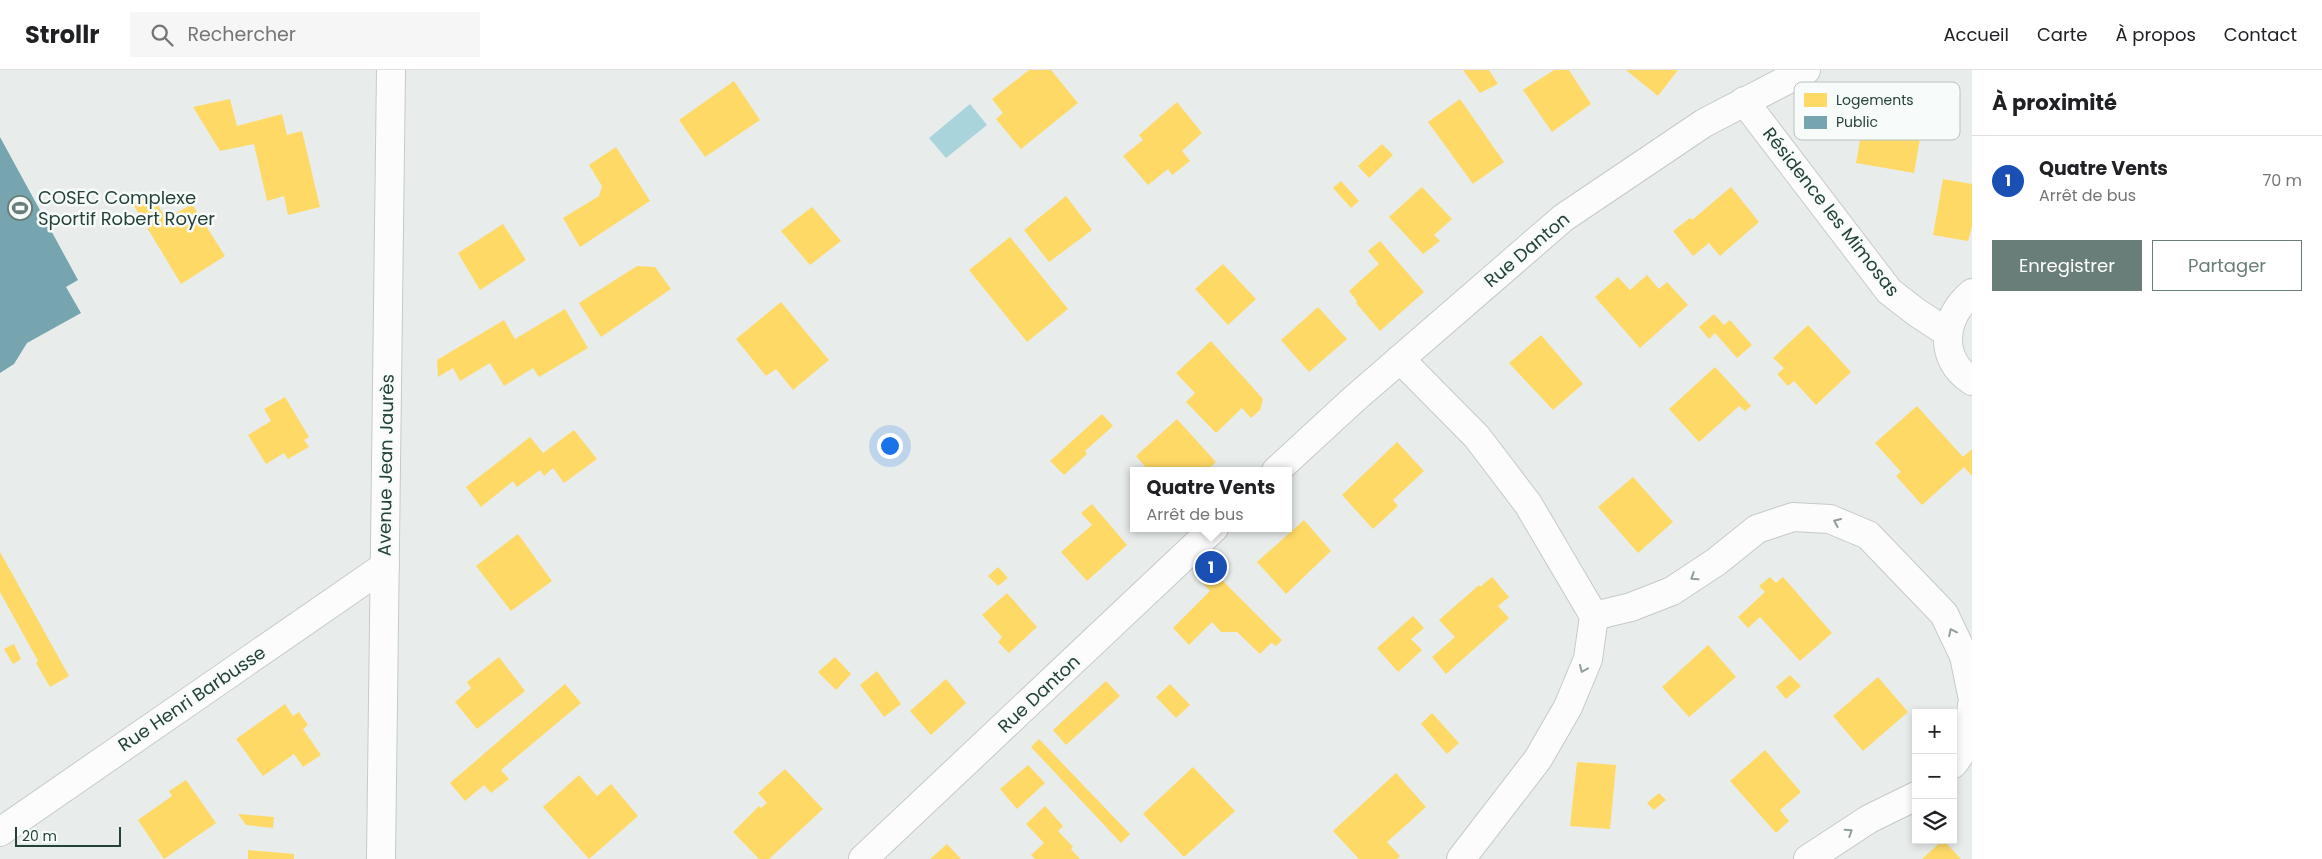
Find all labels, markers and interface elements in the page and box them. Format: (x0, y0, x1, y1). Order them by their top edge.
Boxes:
search box (130, 12, 480, 57)
text: Strollr (25, 18, 100, 51)
icon: search (148, 21, 176, 49)
text: Rechercher (188, 21, 296, 48)
text: Accueil (1943, 22, 2009, 47)
text: Carte (2037, 22, 2087, 47)
text: À propos (2115, 22, 2196, 47)
text: Contact (2224, 22, 2297, 47)
legend (1794, 82, 1960, 140)
text: À proximité (1992, 88, 2117, 117)
text: Logements (1836, 90, 1914, 110)
text: Public (1836, 112, 1878, 132)
street label: Résidence les Mimosas (1757, 122, 1905, 302)
text: Quatre Vents (2039, 155, 2168, 182)
text: 1 (2005, 169, 2011, 192)
text: 70 m (2262, 169, 2302, 192)
text: Arrêt de bus (2039, 184, 2136, 207)
place label: COSEC Complexe Sportif Robert Royer (38, 185, 215, 231)
sports icon: COSEC Complexe Sportif Robert Royer (7, 195, 33, 221)
street label: Rue Danton (1479, 206, 1575, 293)
button: Enregistrer (1992, 240, 2142, 291)
button: Partager (2152, 240, 2302, 291)
street label: Avenue Jean Jaurès (371, 374, 400, 556)
your location (877, 433, 903, 459)
popup (1130, 467, 1292, 532)
text: Quatre Vents (1147, 474, 1275, 501)
text: Arrêt de bus (1147, 503, 1244, 526)
one-way arrow (1833, 518, 1842, 528)
pin: 1 (1195, 548, 1227, 586)
one-way arrow (1690, 571, 1699, 580)
one-way arrow (1948, 628, 1959, 637)
street label: Rue Henri Barbusse (113, 640, 270, 757)
street label: Rue Danton (992, 649, 1085, 738)
one-way arrow (1579, 664, 1590, 673)
map controls (1912, 709, 1957, 844)
button: + (1912, 709, 1957, 754)
button: − (1912, 754, 1957, 799)
button: layers (1912, 799, 1957, 844)
scale bar (15, 824, 121, 847)
text: 20 m (22, 826, 57, 846)
one-way arrow (1843, 829, 1853, 838)

